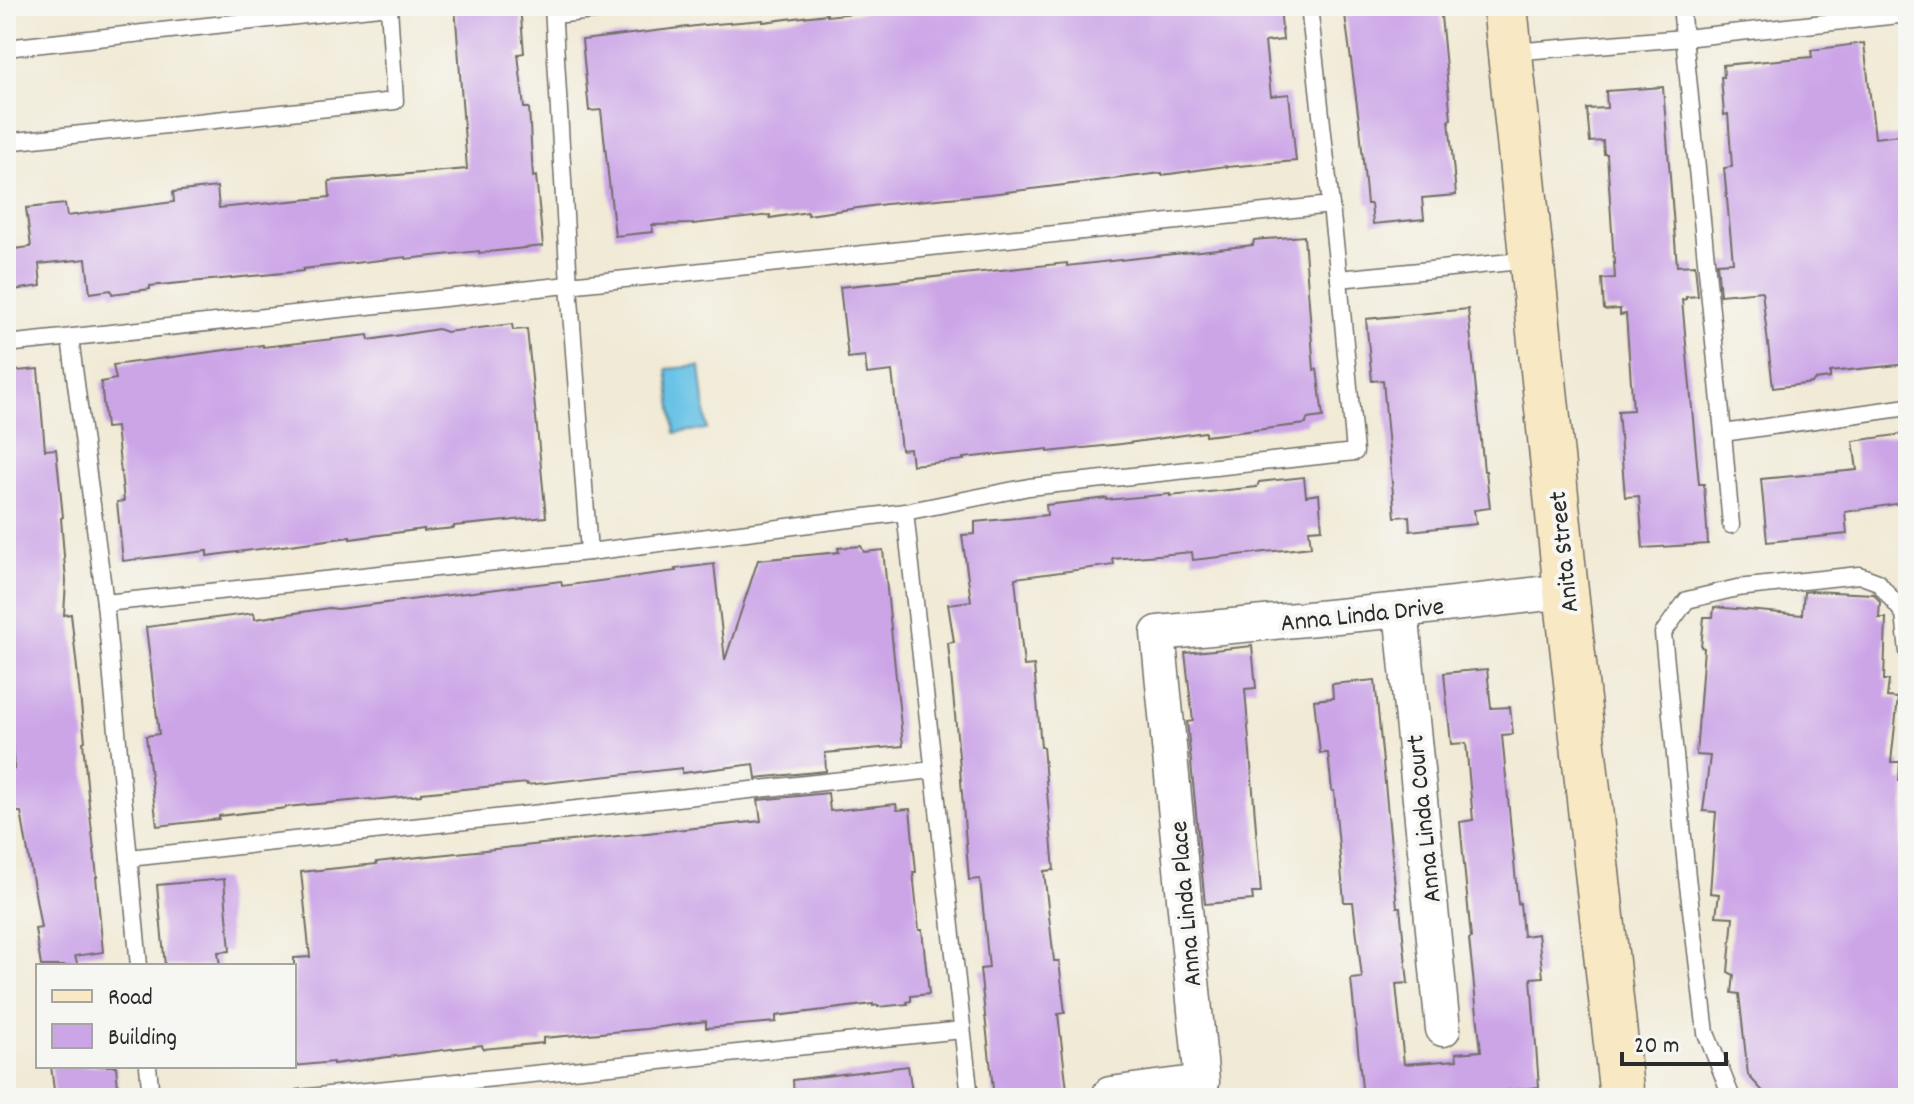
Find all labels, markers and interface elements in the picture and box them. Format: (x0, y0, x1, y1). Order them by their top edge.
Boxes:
street label: Anita Street (1541, 489, 1590, 614)
street label: Anna Linda Drive (1279, 589, 1446, 643)
street label: Anna Linda Court (1398, 732, 1453, 905)
street label: Anna Linda Place (1162, 819, 1213, 988)
legend (36, 964, 296, 1068)
text: Road (108, 982, 153, 1016)
scale bar (1622, 1016, 1726, 1066)
text: Building (108, 1022, 177, 1056)
text: 20 m (1634, 1030, 1680, 1064)

